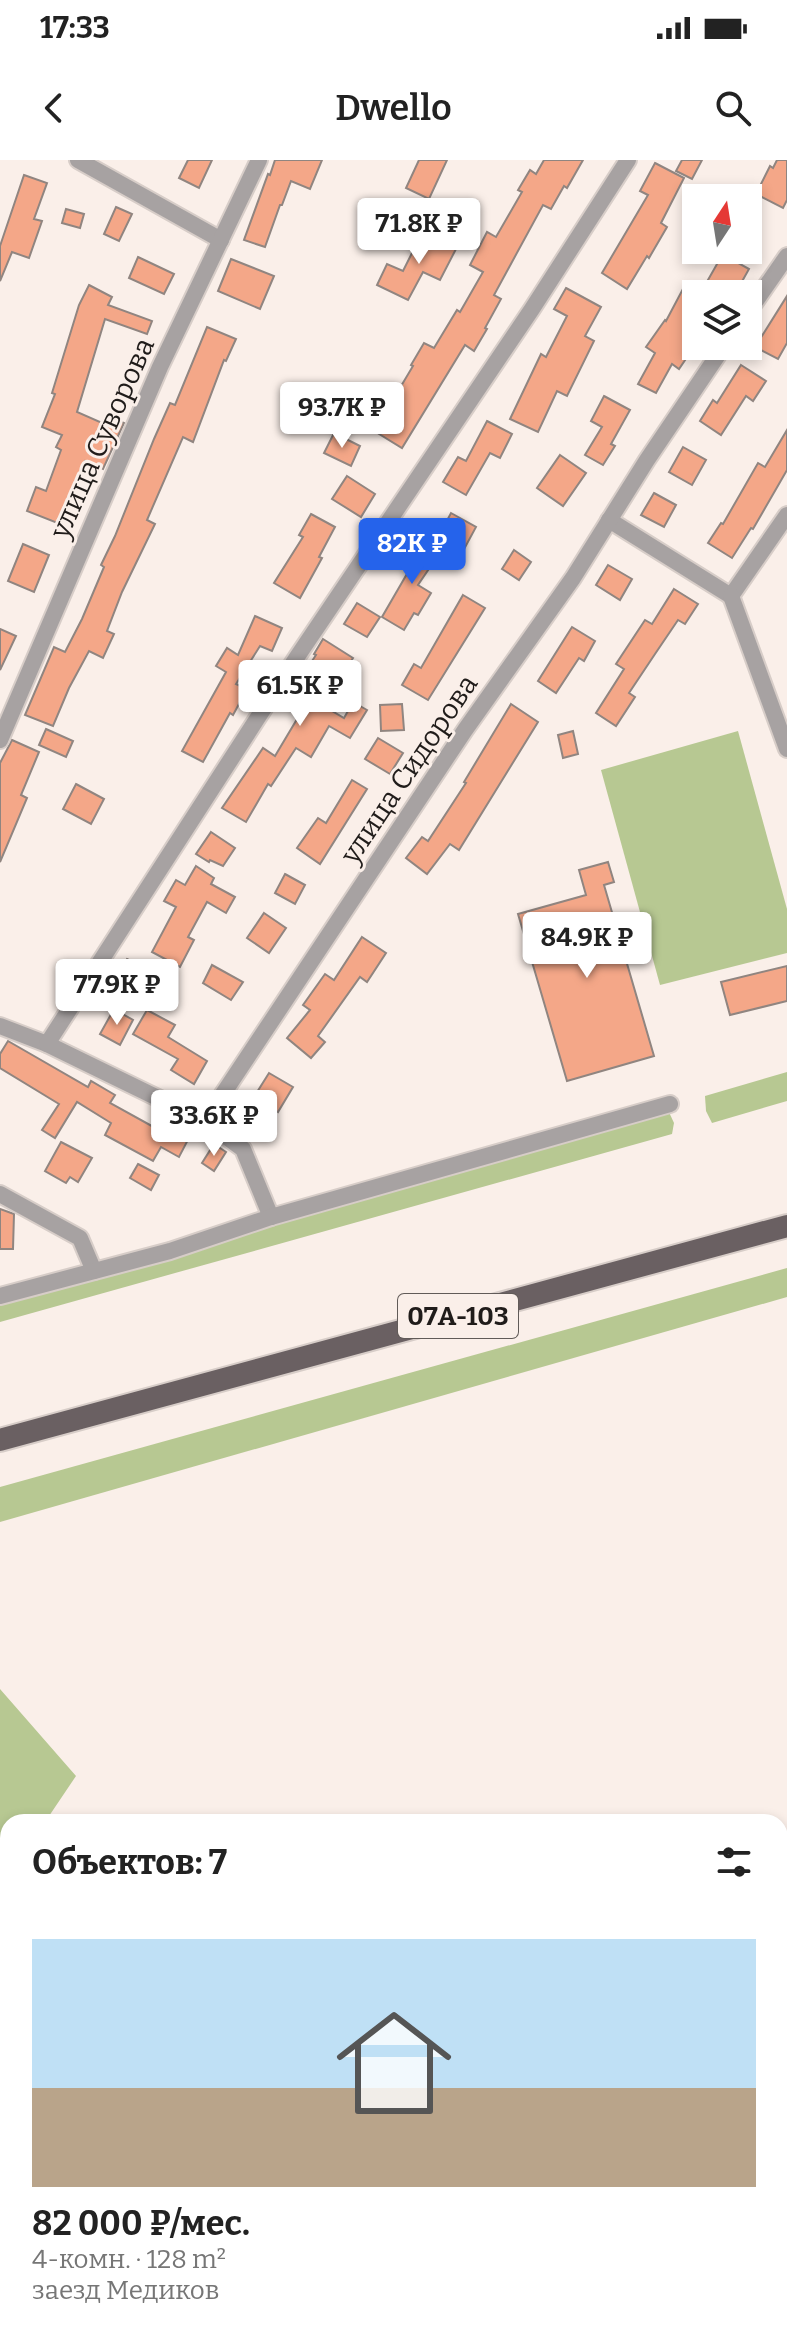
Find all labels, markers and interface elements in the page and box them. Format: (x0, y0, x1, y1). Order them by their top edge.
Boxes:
text: 17:33 (40, 10, 110, 46)
icon: back (32, 86, 76, 130)
text: Dwello (335, 86, 452, 130)
icon: search (711, 86, 755, 130)
north arrow (682, 184, 762, 264)
map controls (682, 184, 762, 360)
pin: 71.8K ₽ (345, 198, 493, 266)
text: 71.8K ₽ (375, 208, 463, 239)
button: layers (682, 280, 762, 360)
street label: улица Суворова (43, 333, 161, 544)
pin: 93.7K ₽ (268, 382, 416, 450)
text: 93.7K ₽ (298, 392, 386, 423)
pin: 82K ₽ (356, 518, 468, 586)
text: 82K ₽ (377, 528, 447, 559)
pin: 61.5K ₽ (226, 660, 374, 728)
street label: улица Сидорова (333, 668, 484, 870)
text: 61.5K ₽ (256, 670, 344, 701)
pin: 84.9K ₽ (513, 912, 661, 980)
text: 84.9K ₽ (541, 922, 633, 953)
pin: 77.9K ₽ (43, 959, 191, 1027)
text: 77.9K ₽ (74, 969, 160, 1000)
pin: 33.6K ₽ (140, 1090, 288, 1158)
text: 33.6K ₽ (169, 1100, 259, 1131)
road number: 07А-103 (398, 1294, 518, 1338)
icon: filters (712, 1840, 756, 1884)
text: Объектов: 7 (32, 1842, 227, 1883)
icon: home (322, 1991, 466, 2135)
text: 82 000 ₽/мес. (32, 2203, 250, 2244)
text: 4-комн. · 128 m² (32, 2244, 226, 2275)
text: заезд Медиков (32, 2275, 219, 2306)

